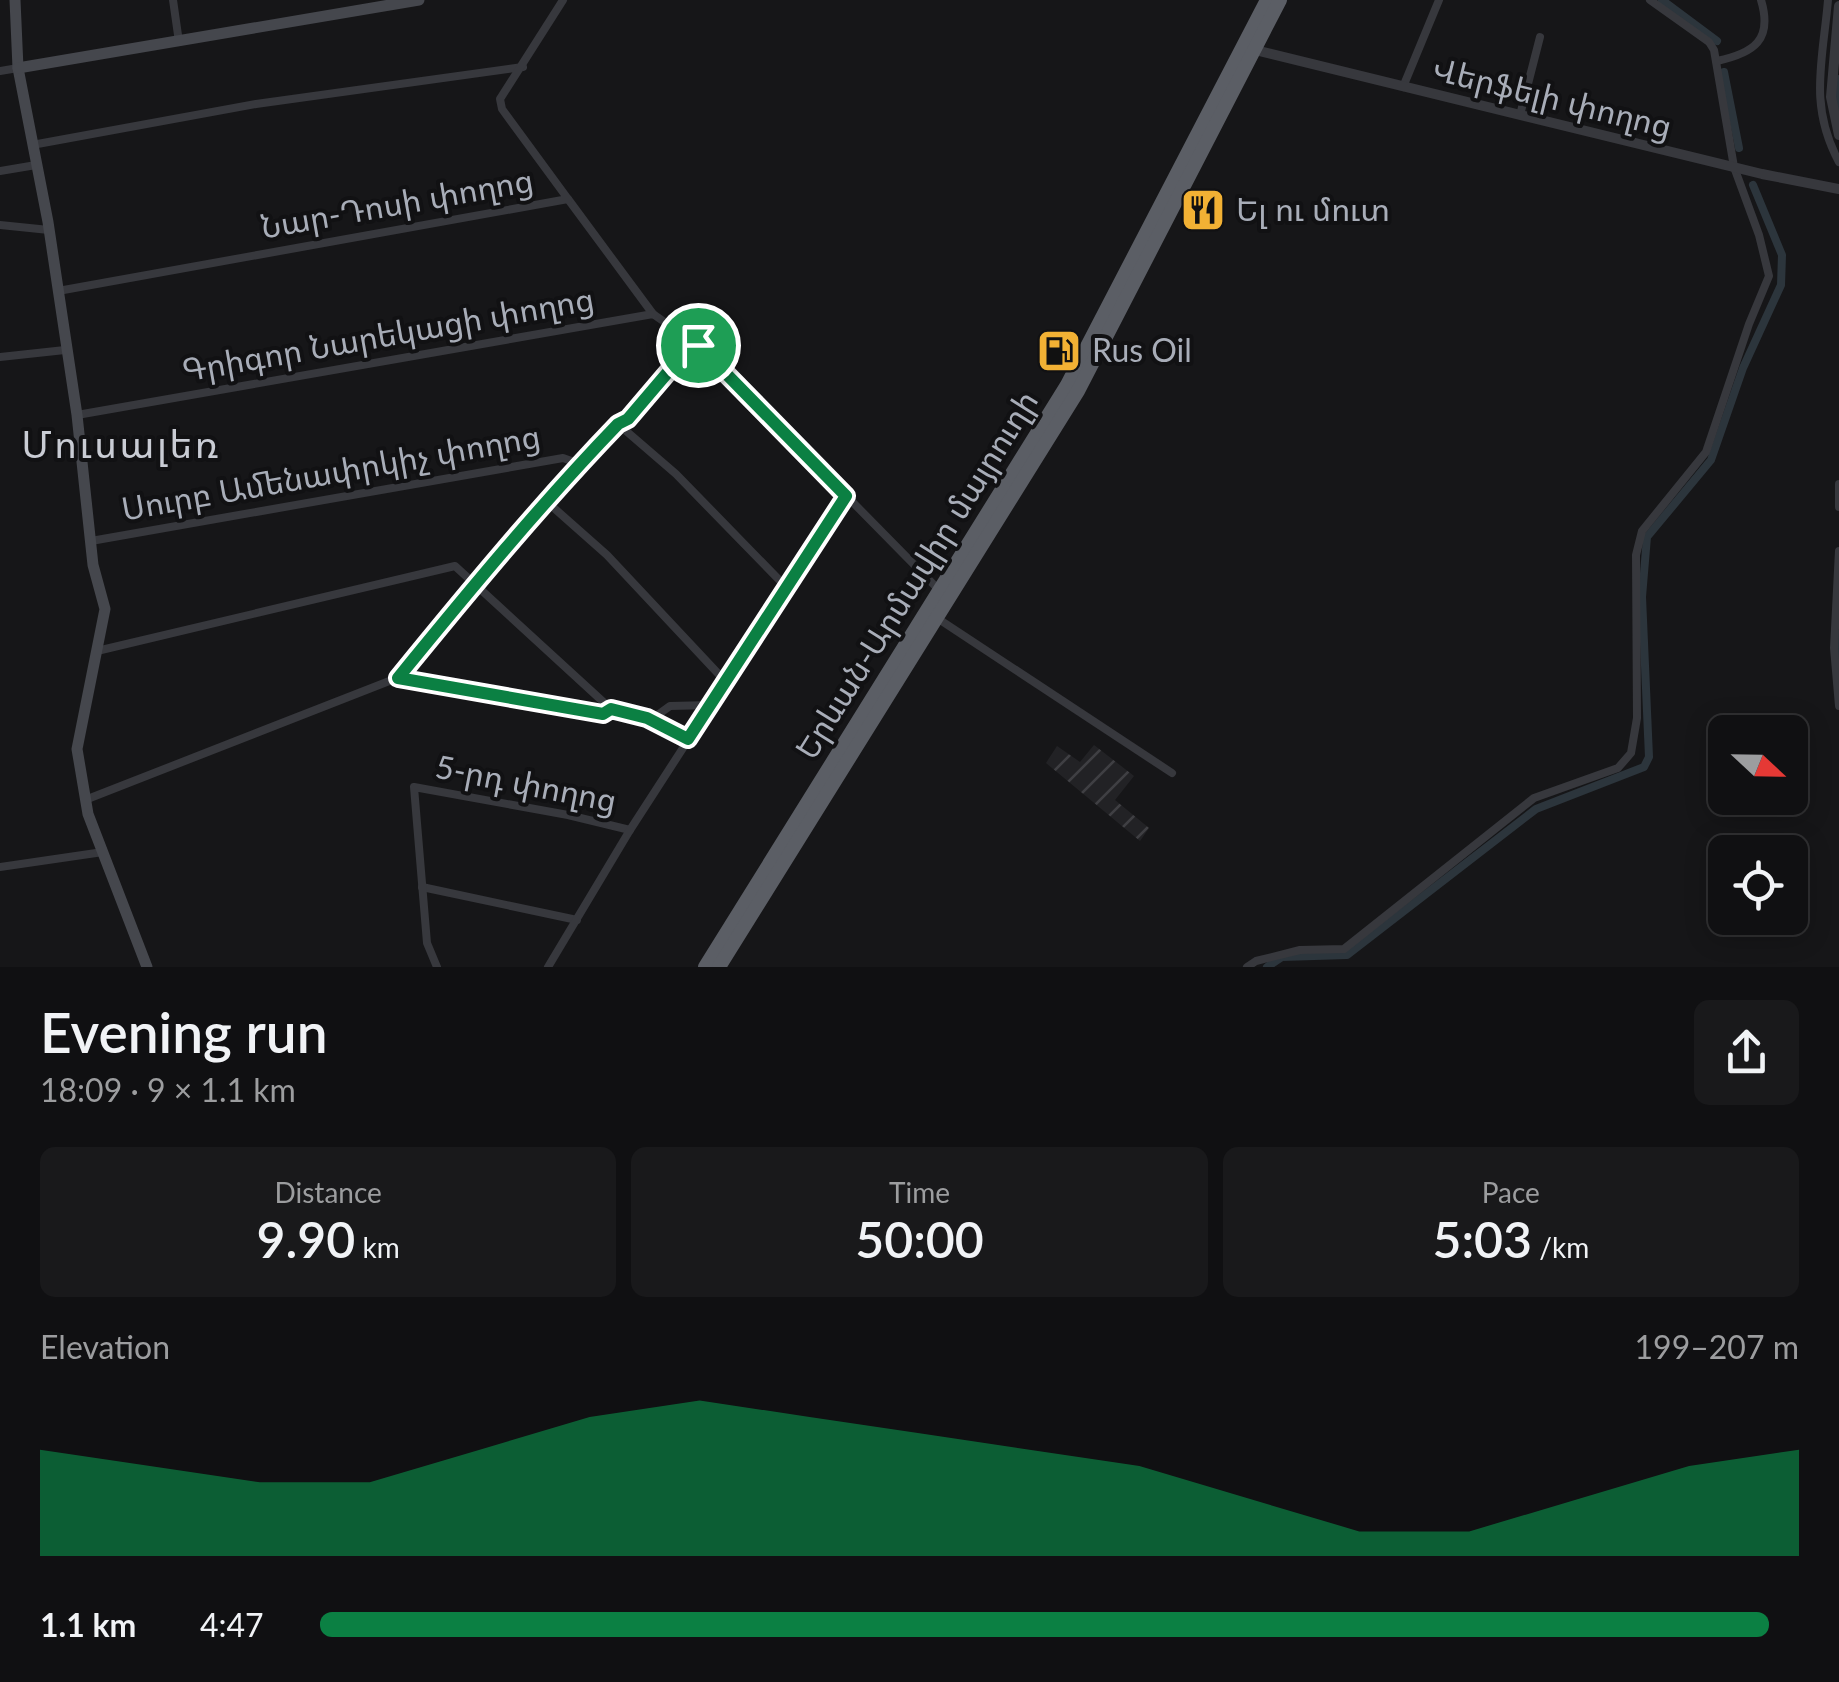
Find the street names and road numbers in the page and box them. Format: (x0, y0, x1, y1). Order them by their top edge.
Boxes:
street label: Վերֆելի փողոց (1428, 48, 1676, 146)
street label: Նար-Դոսի փողոց (257, 159, 536, 247)
street label: Գրիգոր Նարեկացի փողոց (179, 278, 597, 390)
street label: Երևան-Արմավիր մայրուղի (786, 383, 1046, 766)
street label: Սուրբ Ամենափրկիչ փողոց (118, 415, 543, 529)
street label: 5-րդ փողոց (432, 746, 620, 820)

